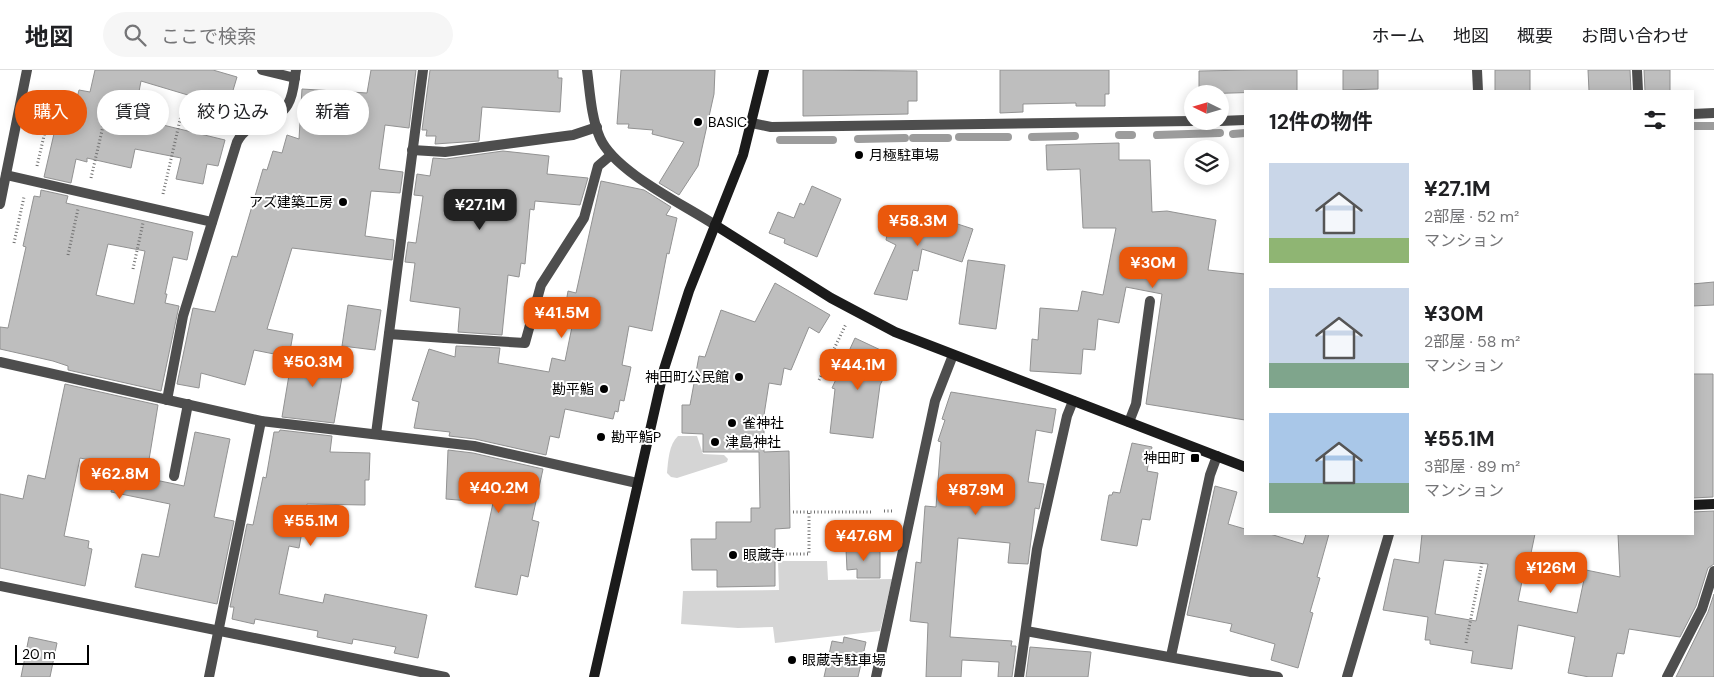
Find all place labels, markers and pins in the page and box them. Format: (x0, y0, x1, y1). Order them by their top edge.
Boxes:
place label: BASIC (708, 113, 747, 131)
marker: BASIC (692, 116, 704, 128)
place label: 月極駐車場 (869, 146, 939, 164)
marker: 月極駐車場 (853, 149, 865, 161)
pin: ¥27.1M (439, 189, 521, 231)
place label: アズ建築工房 (249, 193, 333, 211)
marker: アズ建築工房 (337, 196, 349, 208)
pin: ¥58.3M (877, 204, 959, 247)
pin: ¥30M (1123, 246, 1183, 289)
pin: ¥41.5M (521, 296, 603, 339)
pin: ¥50.3M (272, 346, 354, 388)
pin: ¥44.1M (817, 348, 899, 391)
place label: 神田町公民館 (645, 368, 729, 386)
marker: 神田町公民館 (733, 371, 745, 383)
place label: 勘平鮨 (552, 380, 594, 398)
marker: 勘平鮨 (598, 383, 610, 395)
place label: 雀神社 (742, 414, 784, 432)
marker: 雀神社 (726, 417, 738, 429)
place label: 勘平鮨P (611, 428, 661, 446)
marker: 勘平鮨P (595, 431, 607, 443)
place label: 津島神社 (725, 433, 781, 451)
marker: 津島神社 (709, 436, 721, 448)
place label: 神田町 (1143, 449, 1185, 467)
marker: 神田町 (1189, 452, 1201, 464)
pin: ¥62.8M (79, 458, 161, 500)
pin: ¥40.2M (458, 472, 540, 514)
pin: ¥87.9M (935, 474, 1017, 516)
pin: ¥55.1M (270, 504, 352, 547)
pin: ¥47.6M (823, 520, 905, 562)
place label: 眼蔵寺 (743, 546, 785, 564)
marker: 眼蔵寺 (727, 549, 739, 561)
pin: ¥126M (1516, 552, 1586, 594)
place label: 眼蔵寺駐車場 (802, 651, 886, 669)
marker: 眼蔵寺駐車場 (786, 654, 798, 666)

